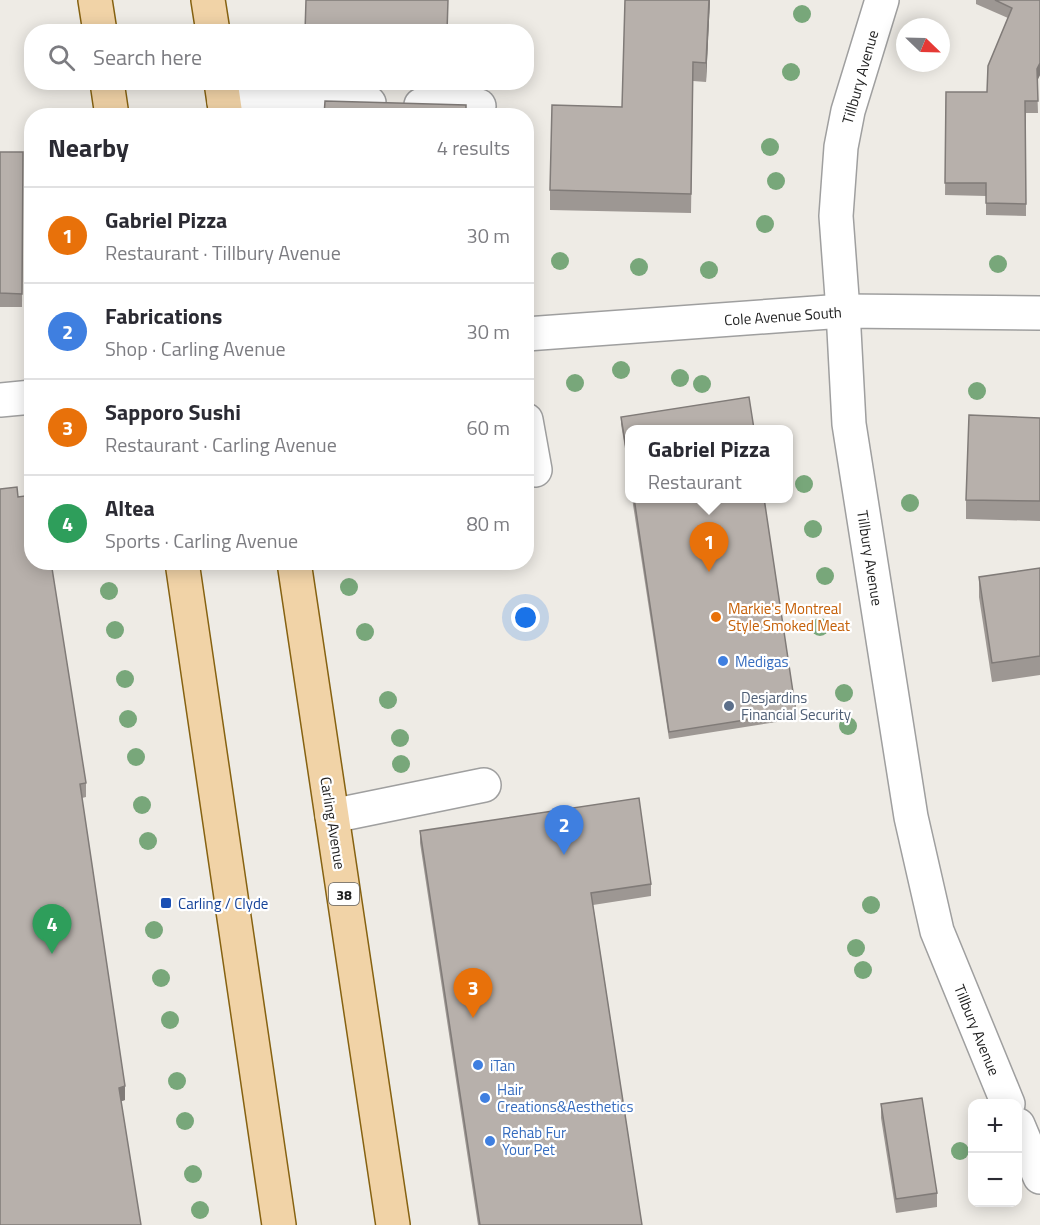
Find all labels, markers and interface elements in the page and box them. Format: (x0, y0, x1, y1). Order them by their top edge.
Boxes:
north arrow (896, 18, 950, 72)
search box (24, 24, 534, 90)
street label: Tillbury Avenue (836, 27, 884, 127)
text: Search here (93, 40, 202, 74)
icon: search (45, 41, 78, 74)
text: Nearby (48, 128, 129, 167)
text: 4 results (437, 132, 510, 163)
text: Gabriel Pizza (105, 203, 227, 237)
text: 1 (62, 220, 73, 251)
text: 30 m (466, 220, 510, 251)
text: Restaurant · Tillbury Avenue (105, 237, 341, 268)
text: Fabrications (105, 299, 222, 333)
street label: Cole Avenue South (723, 300, 843, 332)
text: 2 (62, 316, 73, 347)
text: 30 m (466, 316, 510, 347)
text: Shop · Carling Avenue (105, 333, 286, 364)
text: Sapporo Sushi (105, 395, 241, 429)
text: 3 (62, 412, 73, 443)
text: 60 m (466, 412, 510, 443)
popup (625, 425, 793, 503)
text: Restaurant · Carling Avenue (105, 429, 337, 460)
text: Gabriel Pizza (648, 432, 770, 466)
text: Restaurant (648, 466, 742, 497)
text: Altea (105, 491, 155, 525)
text: 4 (62, 508, 73, 539)
text: 80 m (466, 508, 510, 539)
street label: Tillbury Avenue (851, 508, 889, 608)
pin: 1 (690, 522, 728, 572)
text: Sports · Carling Avenue (105, 525, 298, 556)
place label: Markie's Montreal Style Smoked Meat (728, 597, 851, 637)
your location (511, 603, 540, 632)
marker: Markie's Montreal Style Smoked Meat (709, 610, 723, 624)
place label: Medigas (735, 650, 789, 673)
marker: Medigas (716, 654, 730, 668)
place label: Desjardins Financial Security (741, 686, 851, 726)
marker: Desjardins Financial Security (722, 699, 736, 713)
street label: Carling Avenue (314, 775, 352, 871)
pin: 2 (544, 806, 584, 855)
road number: 38 (329, 883, 359, 905)
place label: Carling / Clyde (178, 892, 268, 915)
marker: Carling / Clyde (159, 896, 173, 910)
pin: 4 (32, 904, 72, 954)
pin: 3 (454, 968, 492, 1018)
street label: Tillbury Avenue (948, 981, 1006, 1079)
place label: iTan (490, 1054, 515, 1077)
marker: iTan (471, 1058, 485, 1072)
place label: Hair Creations&Aesthetics (497, 1078, 633, 1118)
marker: Hair Creations&Aesthetics (478, 1091, 492, 1105)
map controls (968, 1099, 1022, 1207)
button: + (968, 1099, 1022, 1153)
place label: Rehab Fur Your Pet (502, 1121, 566, 1161)
marker: Rehab Fur Your Pet (483, 1134, 497, 1148)
button: − (968, 1153, 1022, 1207)

